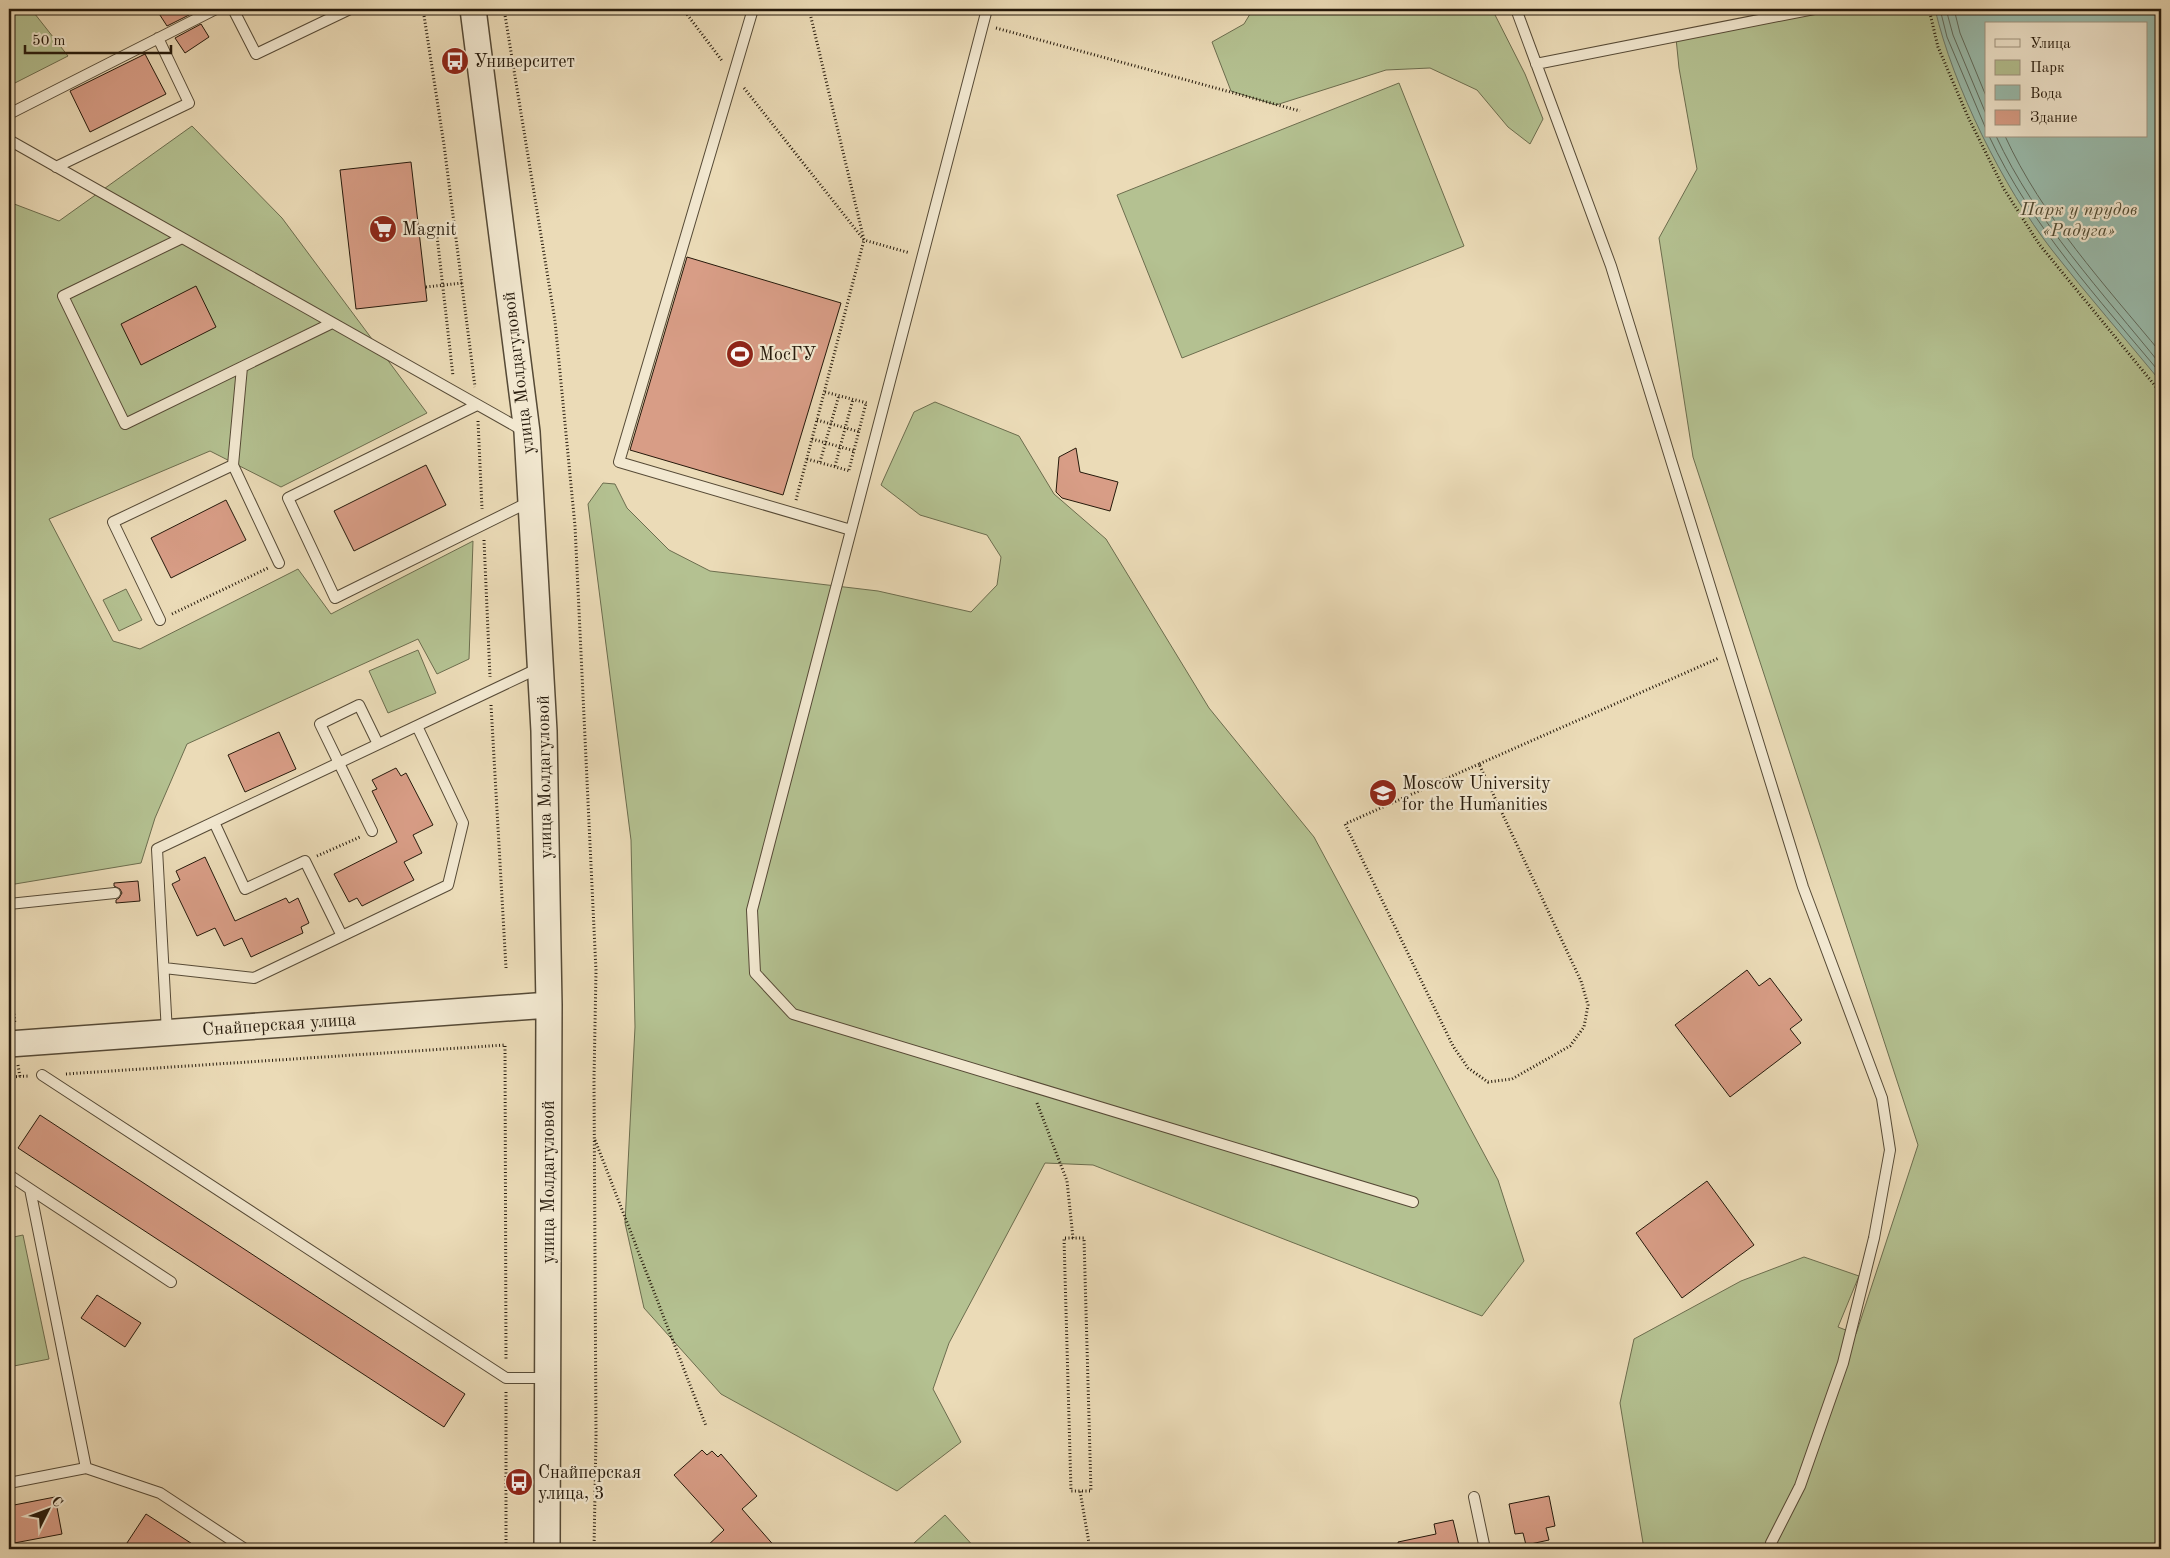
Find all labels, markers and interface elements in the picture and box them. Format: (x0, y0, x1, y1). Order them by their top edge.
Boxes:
scale bar (25, 22, 171, 54)
legend (1985, 22, 2148, 138)
text: 50 m (32, 34, 66, 49)
text: Улица (2030, 37, 2071, 52)
bus stop icon: Университет (440, 46, 470, 76)
place label: Университет (474, 53, 575, 71)
text: Парк (2030, 61, 2065, 76)
text: Вода (2030, 87, 2063, 102)
text: Здание (2030, 111, 2077, 126)
park label: Парк у прудов «Радуга» (2020, 201, 2138, 240)
supermarket icon: Magnit (368, 214, 398, 244)
place label: Magnit (402, 221, 457, 239)
street label: улица Молдагуловой (500, 291, 538, 455)
sports icon: МосГУ (725, 339, 755, 369)
place label: МосГУ (759, 346, 817, 364)
street label: улица Молдагуловой (535, 695, 555, 859)
place label: Moscow University for the Humanities (1402, 775, 1551, 814)
school or university icon: Moscow University for the Humanities (1368, 778, 1398, 808)
street label: Снайперская улица (202, 1011, 357, 1039)
street label: улица Молдагуловой (540, 1100, 558, 1264)
place label: Снайперская улица, 3 (538, 1464, 641, 1503)
bus stop icon: Снайперская улица, 3 (504, 1467, 534, 1497)
north arrow (22, 1486, 72, 1536)
text: С (49, 1494, 65, 1510)

